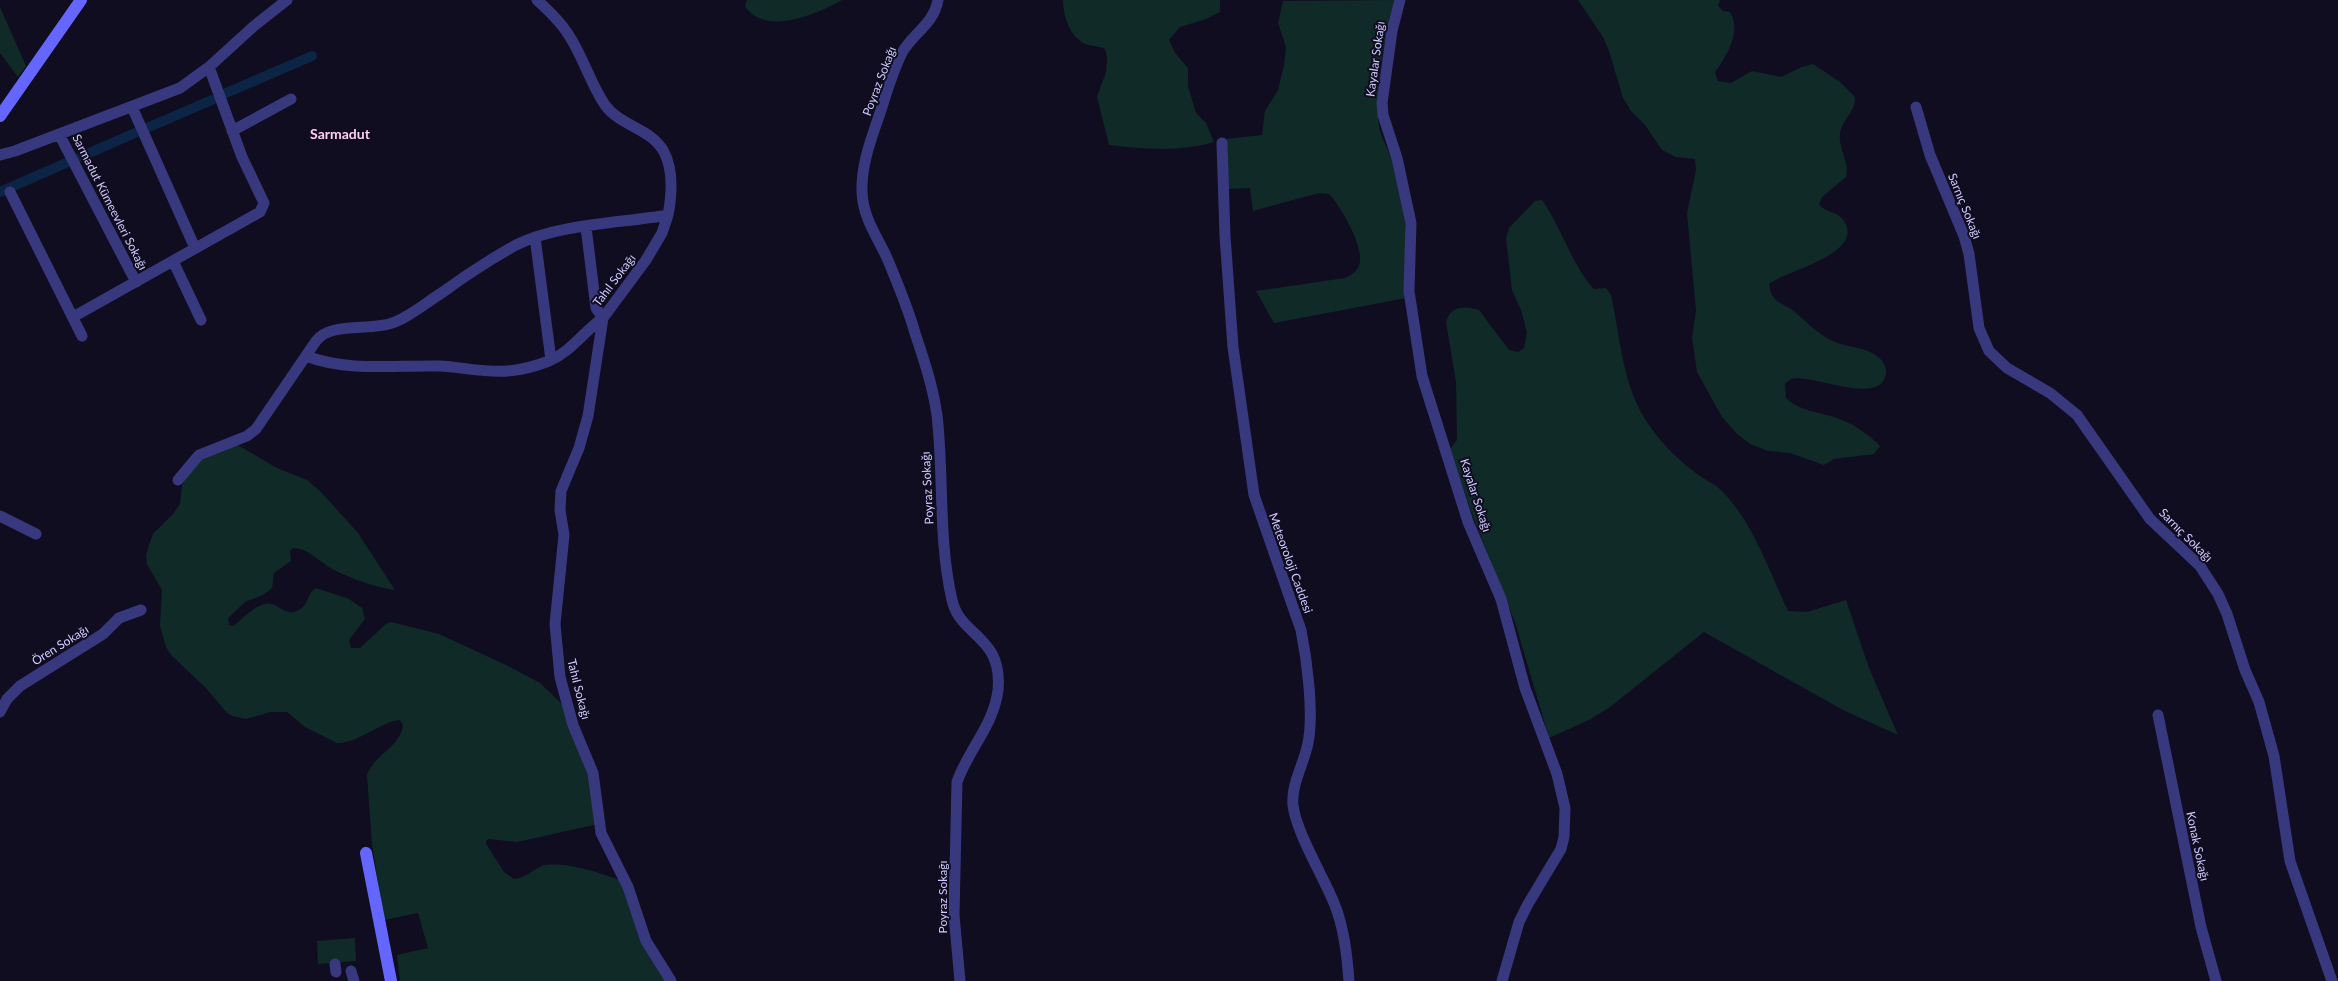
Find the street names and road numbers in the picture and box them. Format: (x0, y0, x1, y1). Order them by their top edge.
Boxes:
street label: Kayalar Sokağı (1362, 20, 1388, 98)
street label: Poyraz Sokağı (859, 44, 899, 118)
street label: Sarmadut Kümeevleri Sokağı (69, 132, 151, 272)
street label: Sarnıç Sokağı (1945, 171, 1985, 241)
street label: Tahıl Sokağı (589, 251, 639, 309)
street label: Poyraz Sokağı (918, 451, 936, 525)
street label: Kayalar Sokağı (1457, 456, 1495, 534)
street label: Sarnıç Sokağı (2156, 505, 2216, 565)
street label: Meteoroloji Caddesi (1266, 511, 1316, 615)
street label: Ören Sokağı (29, 622, 91, 668)
street label: Tahıl Sokağı (564, 657, 594, 721)
street label: Konak Sokağı (2183, 810, 2213, 882)
street label: Poyraz Sokağı (935, 861, 950, 933)

